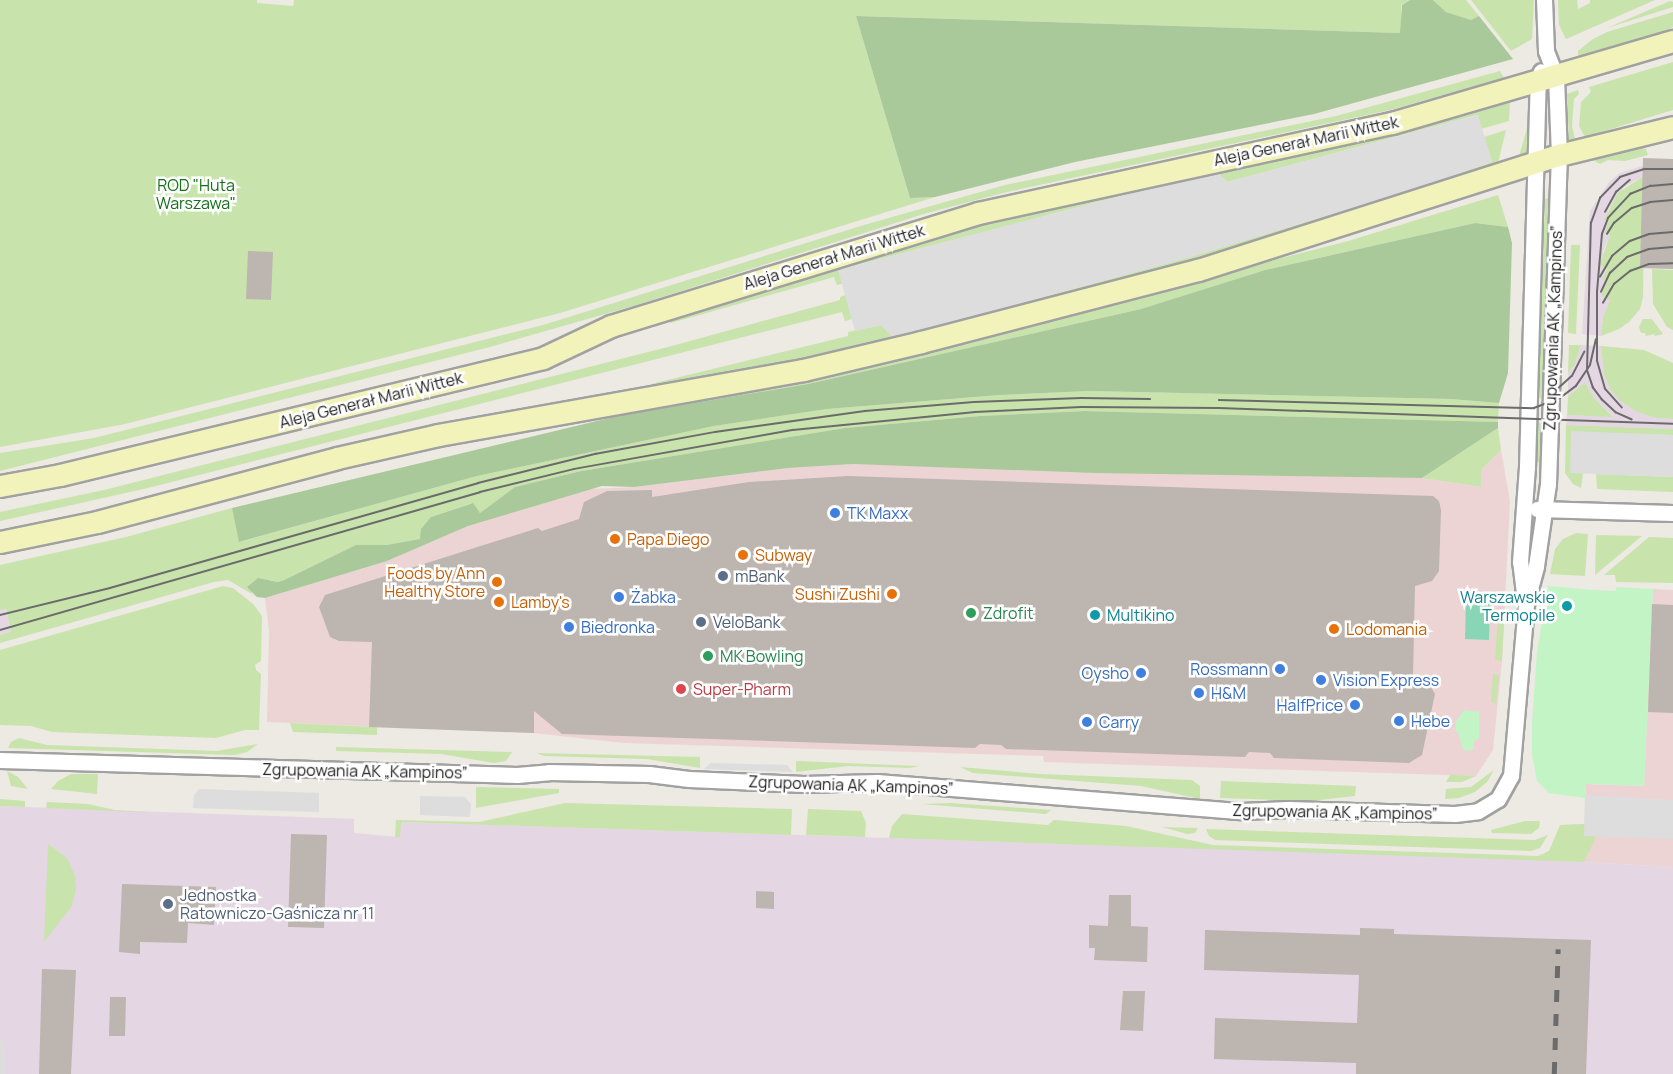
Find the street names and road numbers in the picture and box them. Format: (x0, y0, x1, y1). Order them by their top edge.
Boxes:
street label: Aleja Generał Marii Wittek (1212, 112, 1400, 170)
street label: Aleja Generał Marii Wittek (741, 220, 927, 294)
street label: Zgrupowania AK „Kampinos” (1540, 225, 1566, 431)
street label: Aleja Generał Marii Wittek (277, 368, 465, 432)
street label: Zgrupowania AK „Kampinos” (262, 760, 468, 782)
street label: Zgrupowania AK „Kampinos” (748, 772, 954, 798)
street label: Zgrupowania AK „Kampinos” (1232, 801, 1438, 823)

